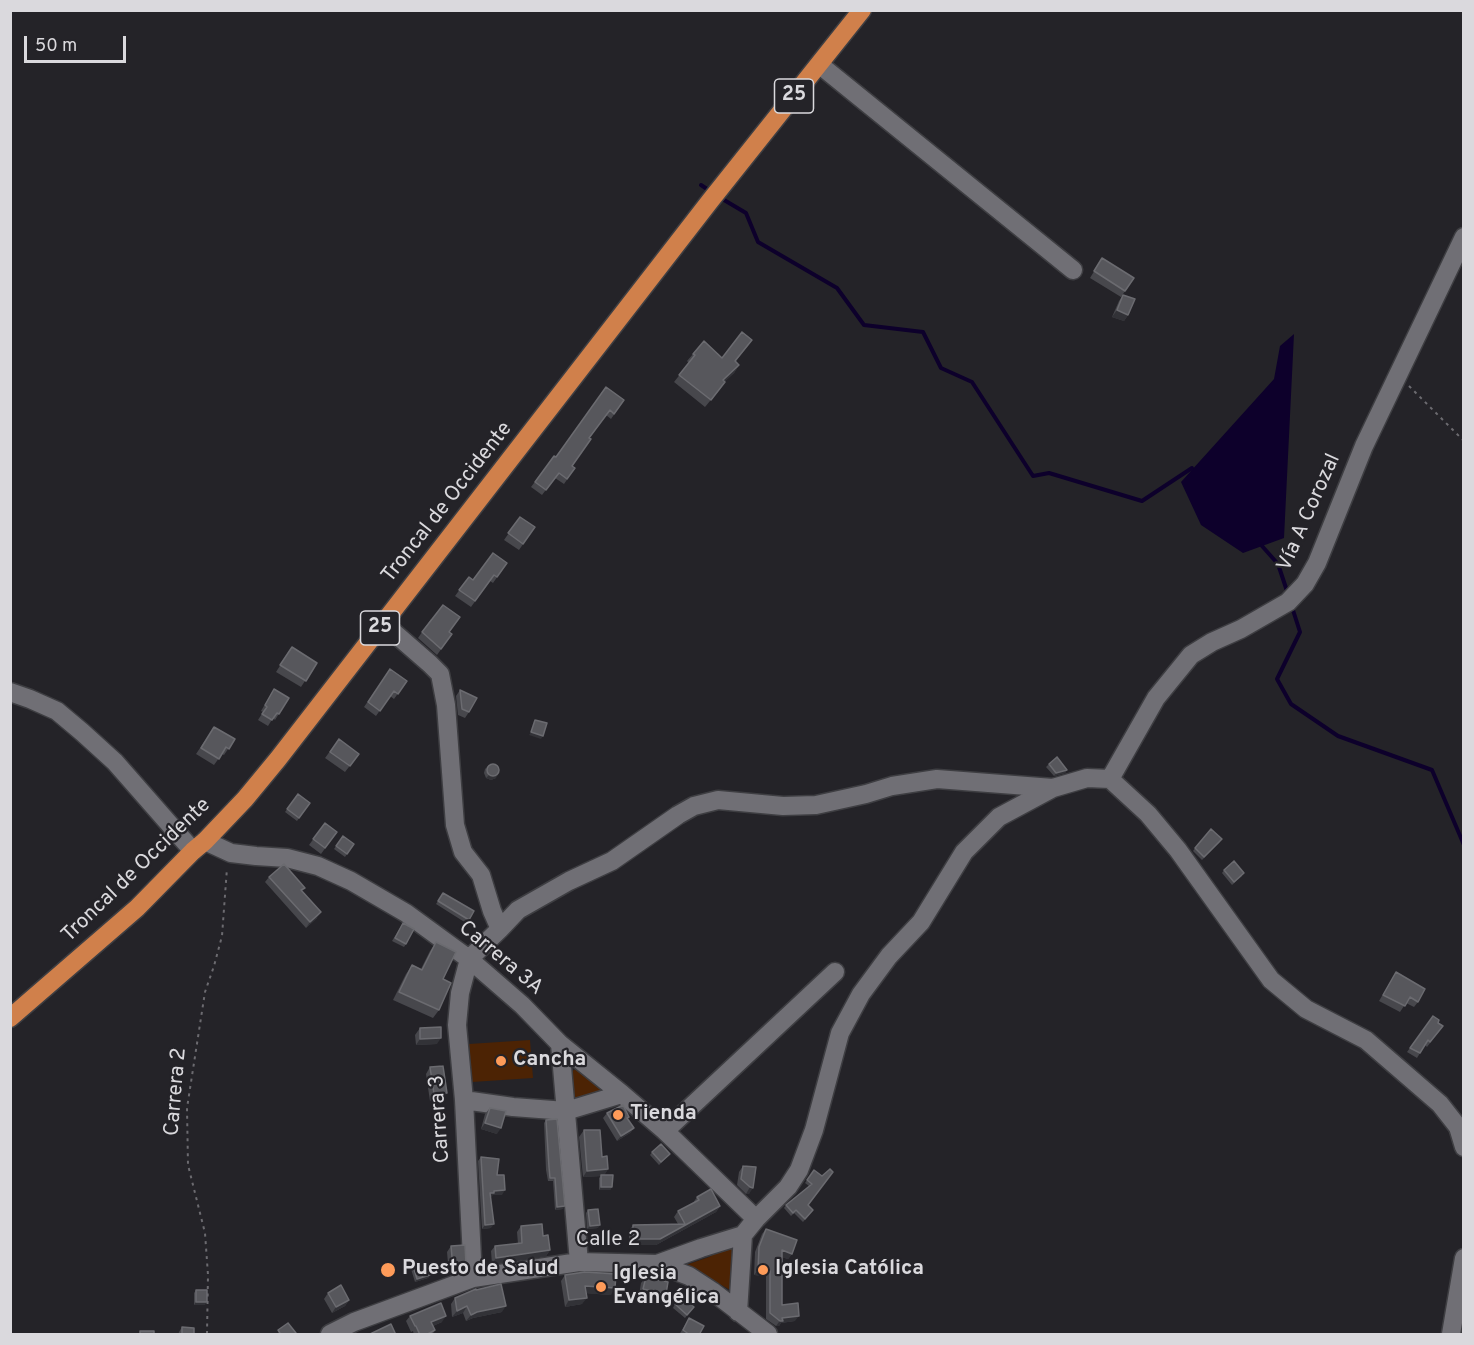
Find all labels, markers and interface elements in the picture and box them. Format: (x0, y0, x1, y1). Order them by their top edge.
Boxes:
scale bar (27, 24, 129, 62)
text: 50 m (35, 35, 77, 58)
road number: 25 (774, 79, 814, 113)
street label: Troncal de Occidente (377, 418, 519, 588)
street label: Vía A Corozal (1273, 450, 1347, 576)
road number: 25 (360, 611, 400, 645)
street label: Troncal de Occidente (57, 793, 217, 949)
street label: Carrera 3A (453, 916, 547, 1002)
street label: Carrera 2 (161, 1047, 193, 1137)
place label: Cancha (513, 1048, 586, 1074)
marker: Cancha (494, 1054, 508, 1068)
street label: Carrera 3 (425, 1074, 457, 1164)
place label: Tienda (630, 1102, 697, 1128)
marker: Tienda (611, 1108, 625, 1122)
street label: Calle 2 (576, 1228, 640, 1254)
place label: Puesto de Salud (402, 1257, 559, 1283)
place label: Iglesia Católica (775, 1257, 924, 1283)
marker: Puesto de Salud (379, 1261, 397, 1279)
place label: Iglesia Evangélica (613, 1262, 719, 1312)
marker: Iglesia Católica (756, 1263, 770, 1277)
marker: Iglesia Evangélica (594, 1280, 608, 1294)

